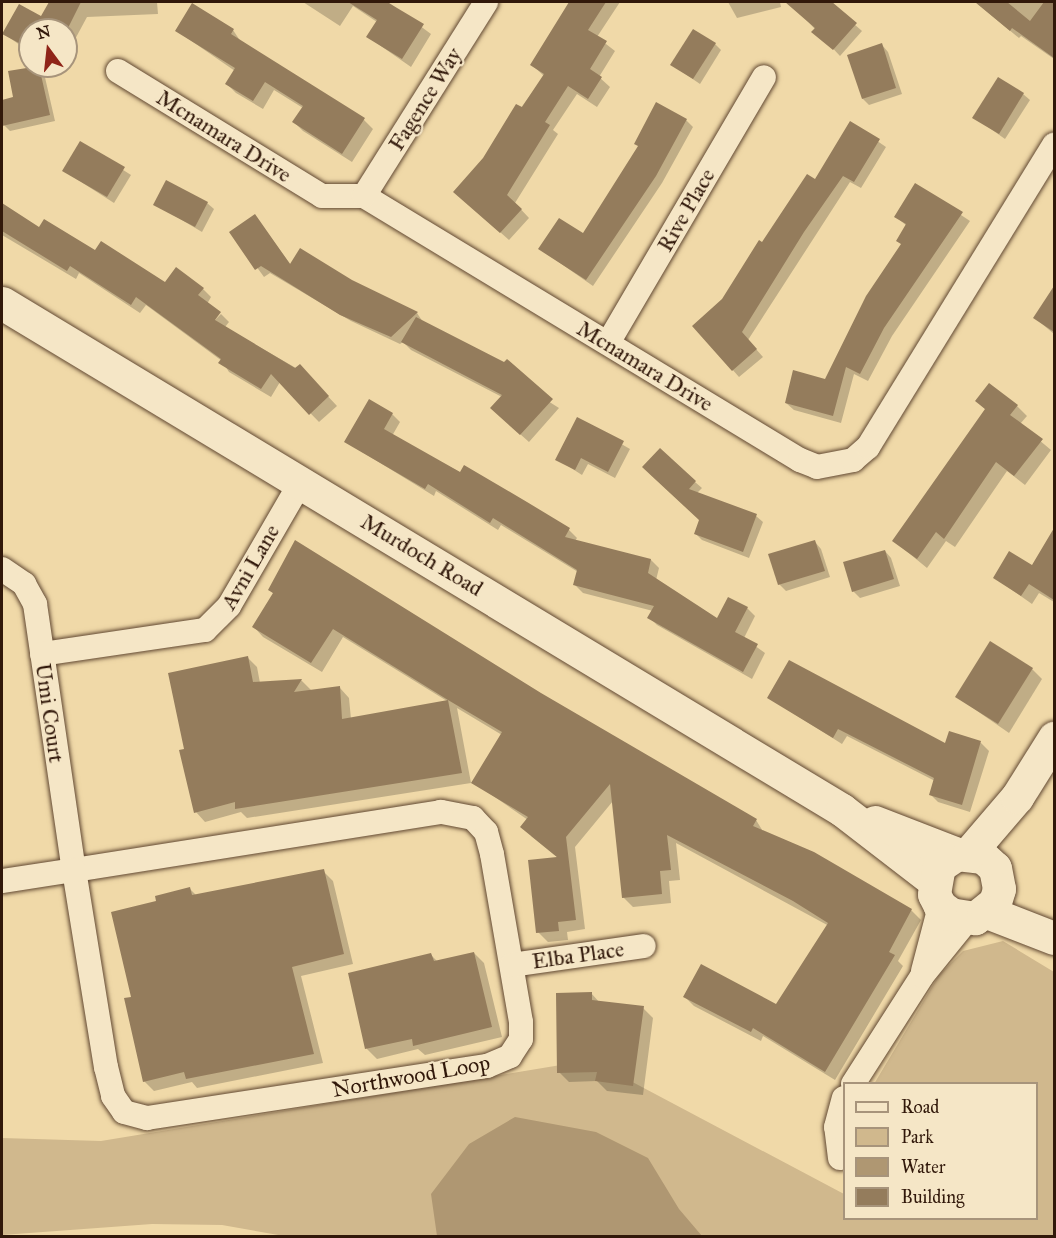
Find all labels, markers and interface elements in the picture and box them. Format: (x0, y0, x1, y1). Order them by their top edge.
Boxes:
north arrow (18, 18, 78, 78)
text: N (35, 21, 53, 43)
street label: Fagence Way (383, 42, 467, 156)
street label: Mcnamara Drive (152, 84, 296, 188)
street label: Rive Place (652, 164, 720, 256)
street label: Mcnamara Drive (572, 315, 718, 417)
street label: Murdoch Road (356, 508, 488, 602)
street label: Avni Lane (215, 520, 285, 614)
street label: Umi Court (30, 662, 70, 764)
street label: Elba Place (530, 935, 626, 975)
street label: Northwood Loop (330, 1049, 492, 1103)
legend (843, 1082, 1038, 1220)
text: Road (901, 1096, 939, 1118)
text: Park (901, 1126, 934, 1148)
text: Water (901, 1156, 945, 1178)
text: Building (901, 1186, 964, 1208)

